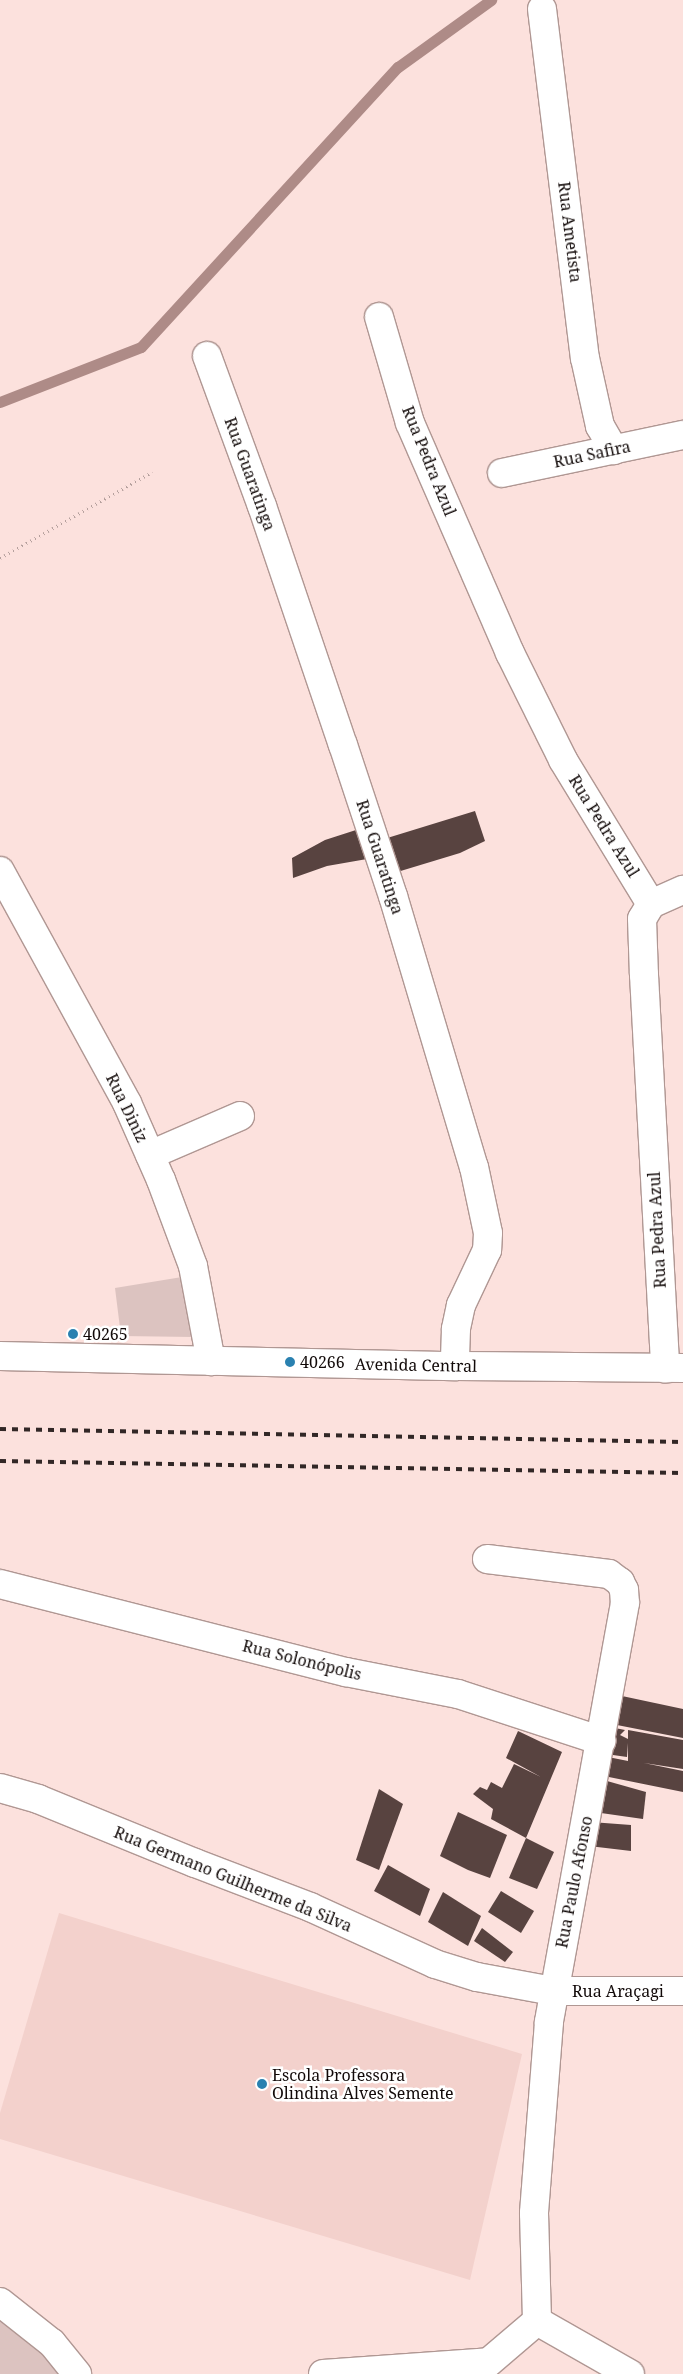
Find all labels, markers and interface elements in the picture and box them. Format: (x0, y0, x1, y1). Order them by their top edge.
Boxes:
street label: Rua Ametista (554, 181, 586, 283)
street label: Rua Pedra Azul (398, 403, 460, 519)
street label: Rua Guaratinga (221, 415, 279, 533)
street label: Rua Safira (552, 436, 632, 472)
street label: Rua Pedra Azul (565, 771, 643, 881)
street label: Rua Guaratinga (352, 797, 408, 917)
street label: Rua Diniz (102, 1070, 152, 1146)
street label: Rua Pedra Azul (644, 1171, 670, 1289)
place label: 40265 (83, 1324, 128, 1344)
marker: 40265 (67, 1328, 79, 1340)
place label: 40266 (300, 1352, 345, 1372)
street label: Avenida Central (355, 1354, 477, 1376)
marker: 40266 (284, 1356, 296, 1368)
street label: Rua Solonópolis (241, 1636, 363, 1684)
street label: Rua Paulo Afonso (552, 1814, 596, 1950)
street label: Rua Germano Guilherme da Silva (111, 1822, 355, 1936)
street label: Rua Araçagi (572, 1981, 664, 2001)
place label: Escola Professora Olindina Alves Semente (272, 2065, 454, 2103)
marker: Escola Professora Olindina Alves Semente (256, 2078, 268, 2090)

